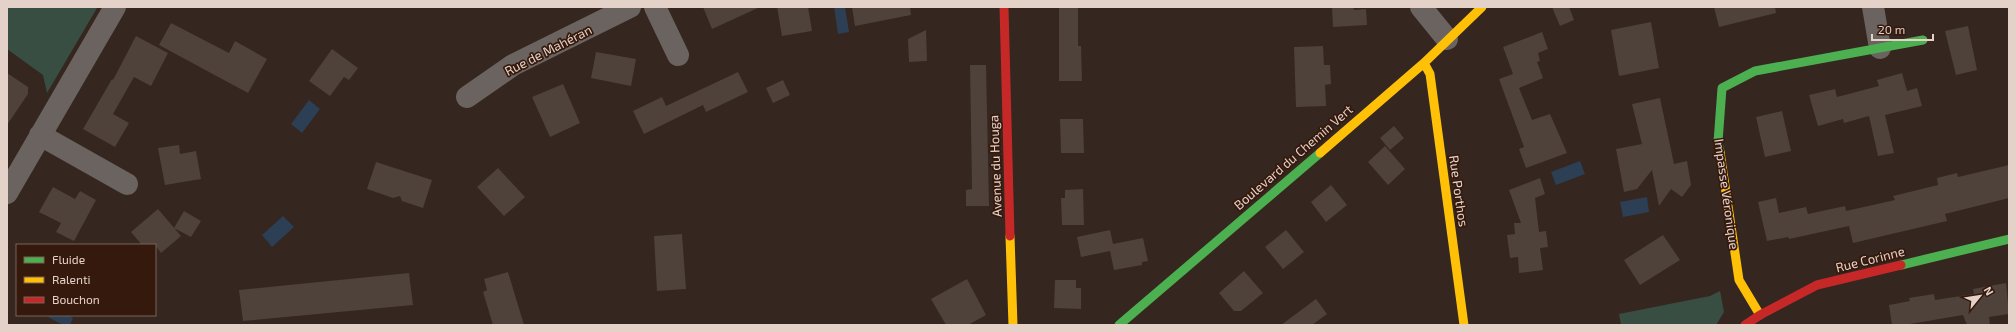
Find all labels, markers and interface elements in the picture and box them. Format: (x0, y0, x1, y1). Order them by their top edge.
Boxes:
scale bar (1872, 16, 1933, 42)
street label: Rue de Mahéran (502, 21, 594, 79)
text: 20 m (1878, 22, 1905, 36)
street label: Boulevard du Chemin Vert (1230, 101, 1356, 213)
street label: Avenue du Houga (985, 115, 1005, 217)
street label: Impasse Véronique (1711, 138, 1743, 250)
street label: Rue Porthos (1446, 154, 1472, 228)
street label: Rue Corinne (1834, 243, 1906, 275)
legend (16, 244, 156, 316)
text: Fluide (52, 252, 85, 266)
text: Ralenti (52, 272, 91, 286)
north arrow (1960, 276, 2000, 316)
text: N (1981, 284, 1997, 297)
text: Bouchon (52, 292, 100, 306)

